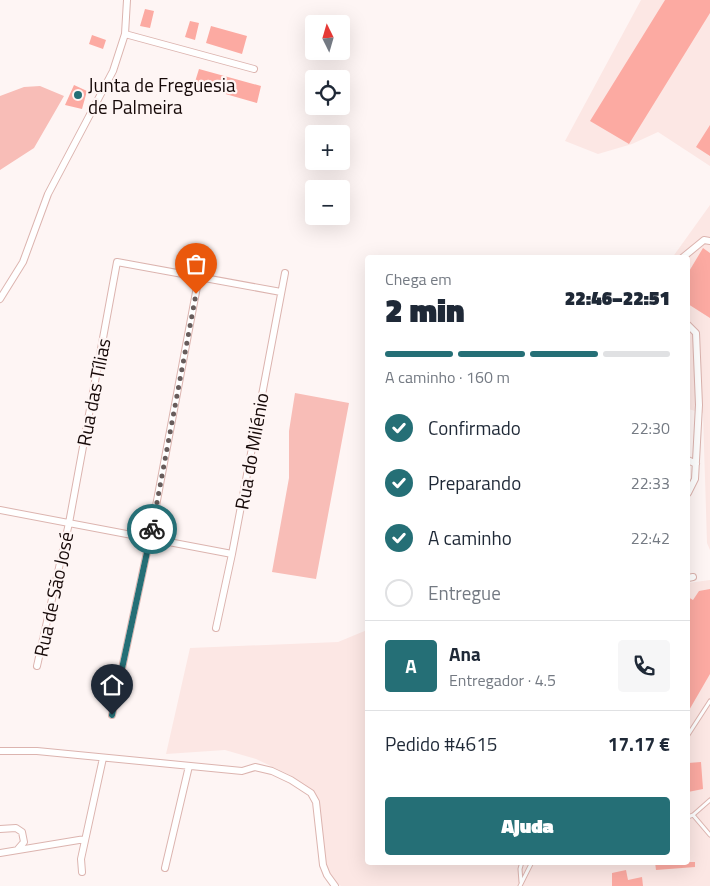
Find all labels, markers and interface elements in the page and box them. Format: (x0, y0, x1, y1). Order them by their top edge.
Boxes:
north arrow (305, 15, 350, 60)
map controls (305, 15, 350, 225)
place label: Junta de Freguesia de Palmeira (88, 70, 236, 121)
button: locate (305, 70, 350, 115)
marker: Junta de Freguesia de Palmeira (72, 89, 84, 101)
button: + (305, 125, 350, 170)
button: − (305, 180, 350, 225)
pin (175, 243, 217, 294)
icon: bag (182, 250, 210, 278)
text: Chega em (385, 267, 452, 291)
text: 22:46–22:51 (565, 283, 670, 312)
text: 2 min (385, 286, 465, 334)
street label: Rua das Tílias (68, 335, 118, 448)
text: A caminho · 160 m (385, 365, 510, 389)
street label: Rua do Milénio (226, 390, 276, 512)
text: Confirmado (428, 413, 521, 442)
icon: check (385, 414, 413, 442)
text: 22:30 (631, 416, 670, 440)
text: Preparando (428, 468, 521, 497)
icon: check (385, 469, 413, 497)
text: 22:33 (631, 471, 670, 495)
courier (127, 504, 177, 554)
icon: bike (138, 515, 166, 543)
text: A caminho (428, 523, 512, 552)
icon: check (385, 524, 413, 552)
text: 22:42 (631, 526, 670, 550)
street label: Rua de São José (26, 529, 80, 659)
text: Entregue (428, 578, 501, 607)
text: Ana (449, 639, 481, 668)
button: phone (618, 640, 670, 692)
text: A (405, 651, 417, 680)
pin (91, 664, 133, 715)
text: Entregador · 4.5 (449, 668, 556, 692)
icon: home (98, 671, 126, 699)
text: Pedido #4615 (385, 729, 497, 758)
text: 17.17 € (608, 729, 670, 758)
button: Ajuda (385, 797, 670, 855)

